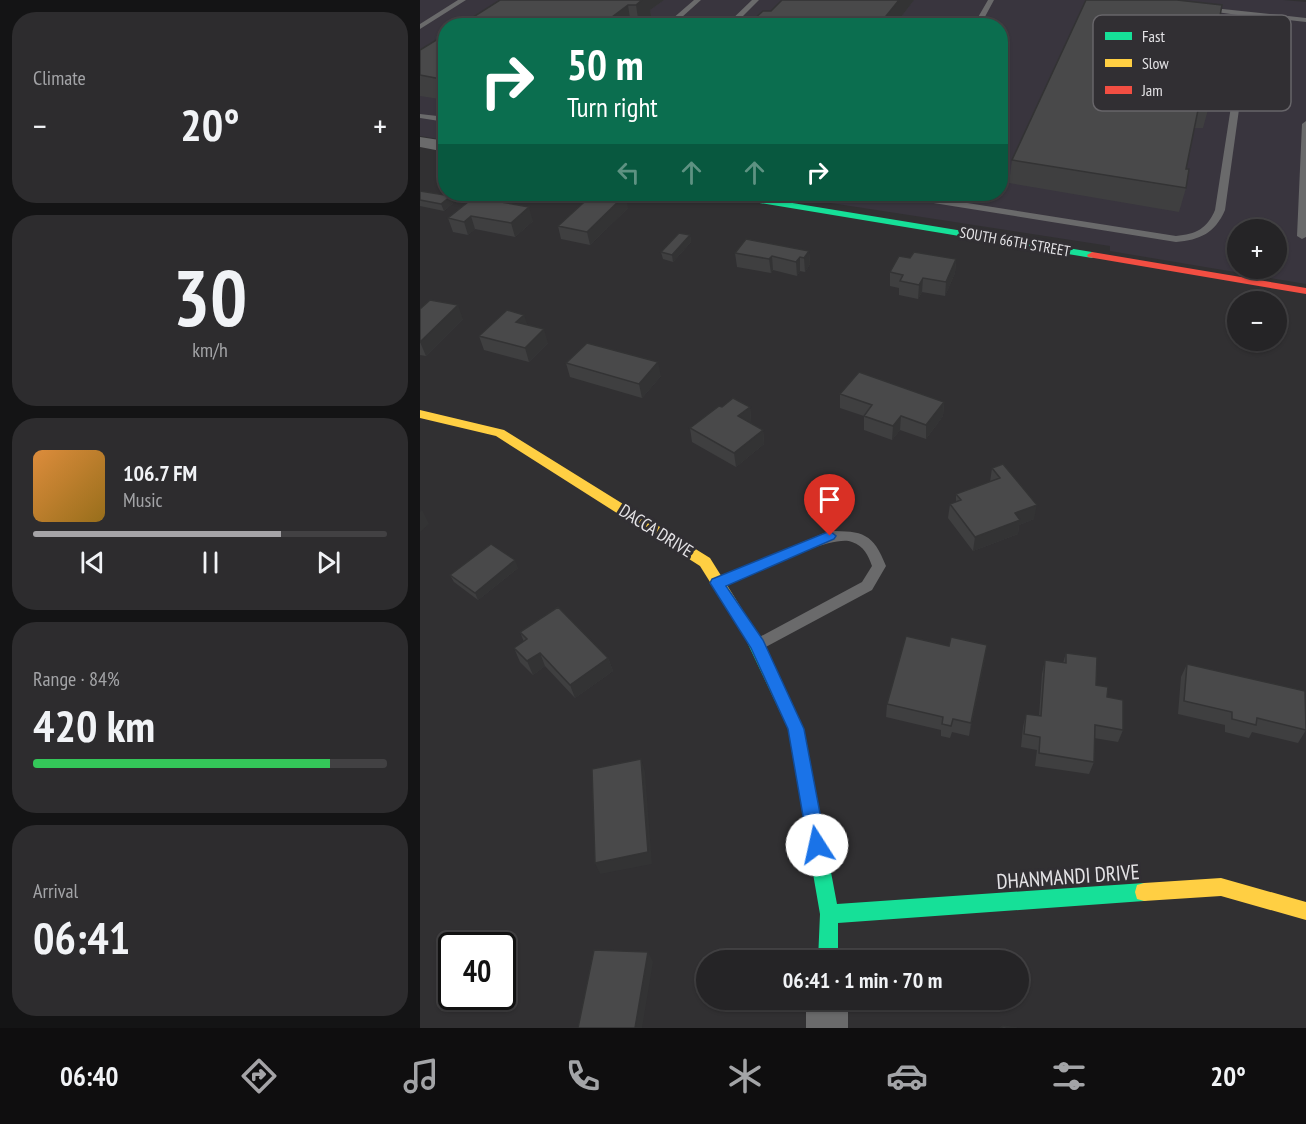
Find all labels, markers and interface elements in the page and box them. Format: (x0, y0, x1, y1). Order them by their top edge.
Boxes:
legend (1093, 15, 1291, 111)
text: Fast (1142, 26, 1165, 46)
text: 50 m (567, 37, 644, 92)
icon: right (468, 42, 546, 120)
text: Slow (1142, 53, 1169, 73)
text: Climate (33, 65, 86, 91)
text: Jam (1141, 80, 1163, 100)
text: Turn right (567, 90, 658, 124)
text: 20° (180, 95, 240, 153)
text: − (33, 104, 47, 147)
text: + (373, 104, 387, 147)
icon: left (612, 156, 645, 189)
icon: ahead (675, 156, 708, 189)
icon: ahead (738, 156, 771, 189)
icon: right (801, 156, 834, 189)
map controls (1227, 219, 1287, 351)
button: + (1227, 219, 1287, 279)
street label: SOUTH 66TH STREET (958, 222, 1072, 261)
text: 30 (173, 247, 247, 348)
button: − (1227, 291, 1287, 351)
text: km/h (192, 337, 228, 363)
text: 106.7 FM (123, 459, 197, 487)
pin (804, 474, 855, 536)
icon: arrive (813, 483, 846, 516)
text: Music (123, 487, 163, 513)
street label: DACCA DRIVE (615, 499, 698, 562)
icon: previous (76, 546, 109, 579)
icon: pause (194, 546, 227, 579)
icon: next (312, 546, 345, 579)
text: Range · 84% (33, 666, 120, 692)
text: 420 km (33, 696, 155, 754)
position arrow (785, 813, 849, 877)
street label: DHANMANDI DRIVE (996, 858, 1140, 895)
text: Arrival (33, 878, 78, 904)
text: 06:41 (33, 908, 130, 966)
speed limit sign: 40 (438, 932, 516, 1010)
text: 06:41 · 1 min · 70 m (783, 966, 942, 994)
icon: directions (238, 1055, 280, 1097)
icon: music (400, 1055, 442, 1097)
icon: phone (562, 1055, 604, 1097)
icon: climate (724, 1055, 766, 1097)
icon: car (886, 1055, 928, 1097)
icon: filters (1048, 1055, 1090, 1097)
text: 06:40 (60, 1059, 118, 1093)
text: 20° (1210, 1059, 1246, 1093)

